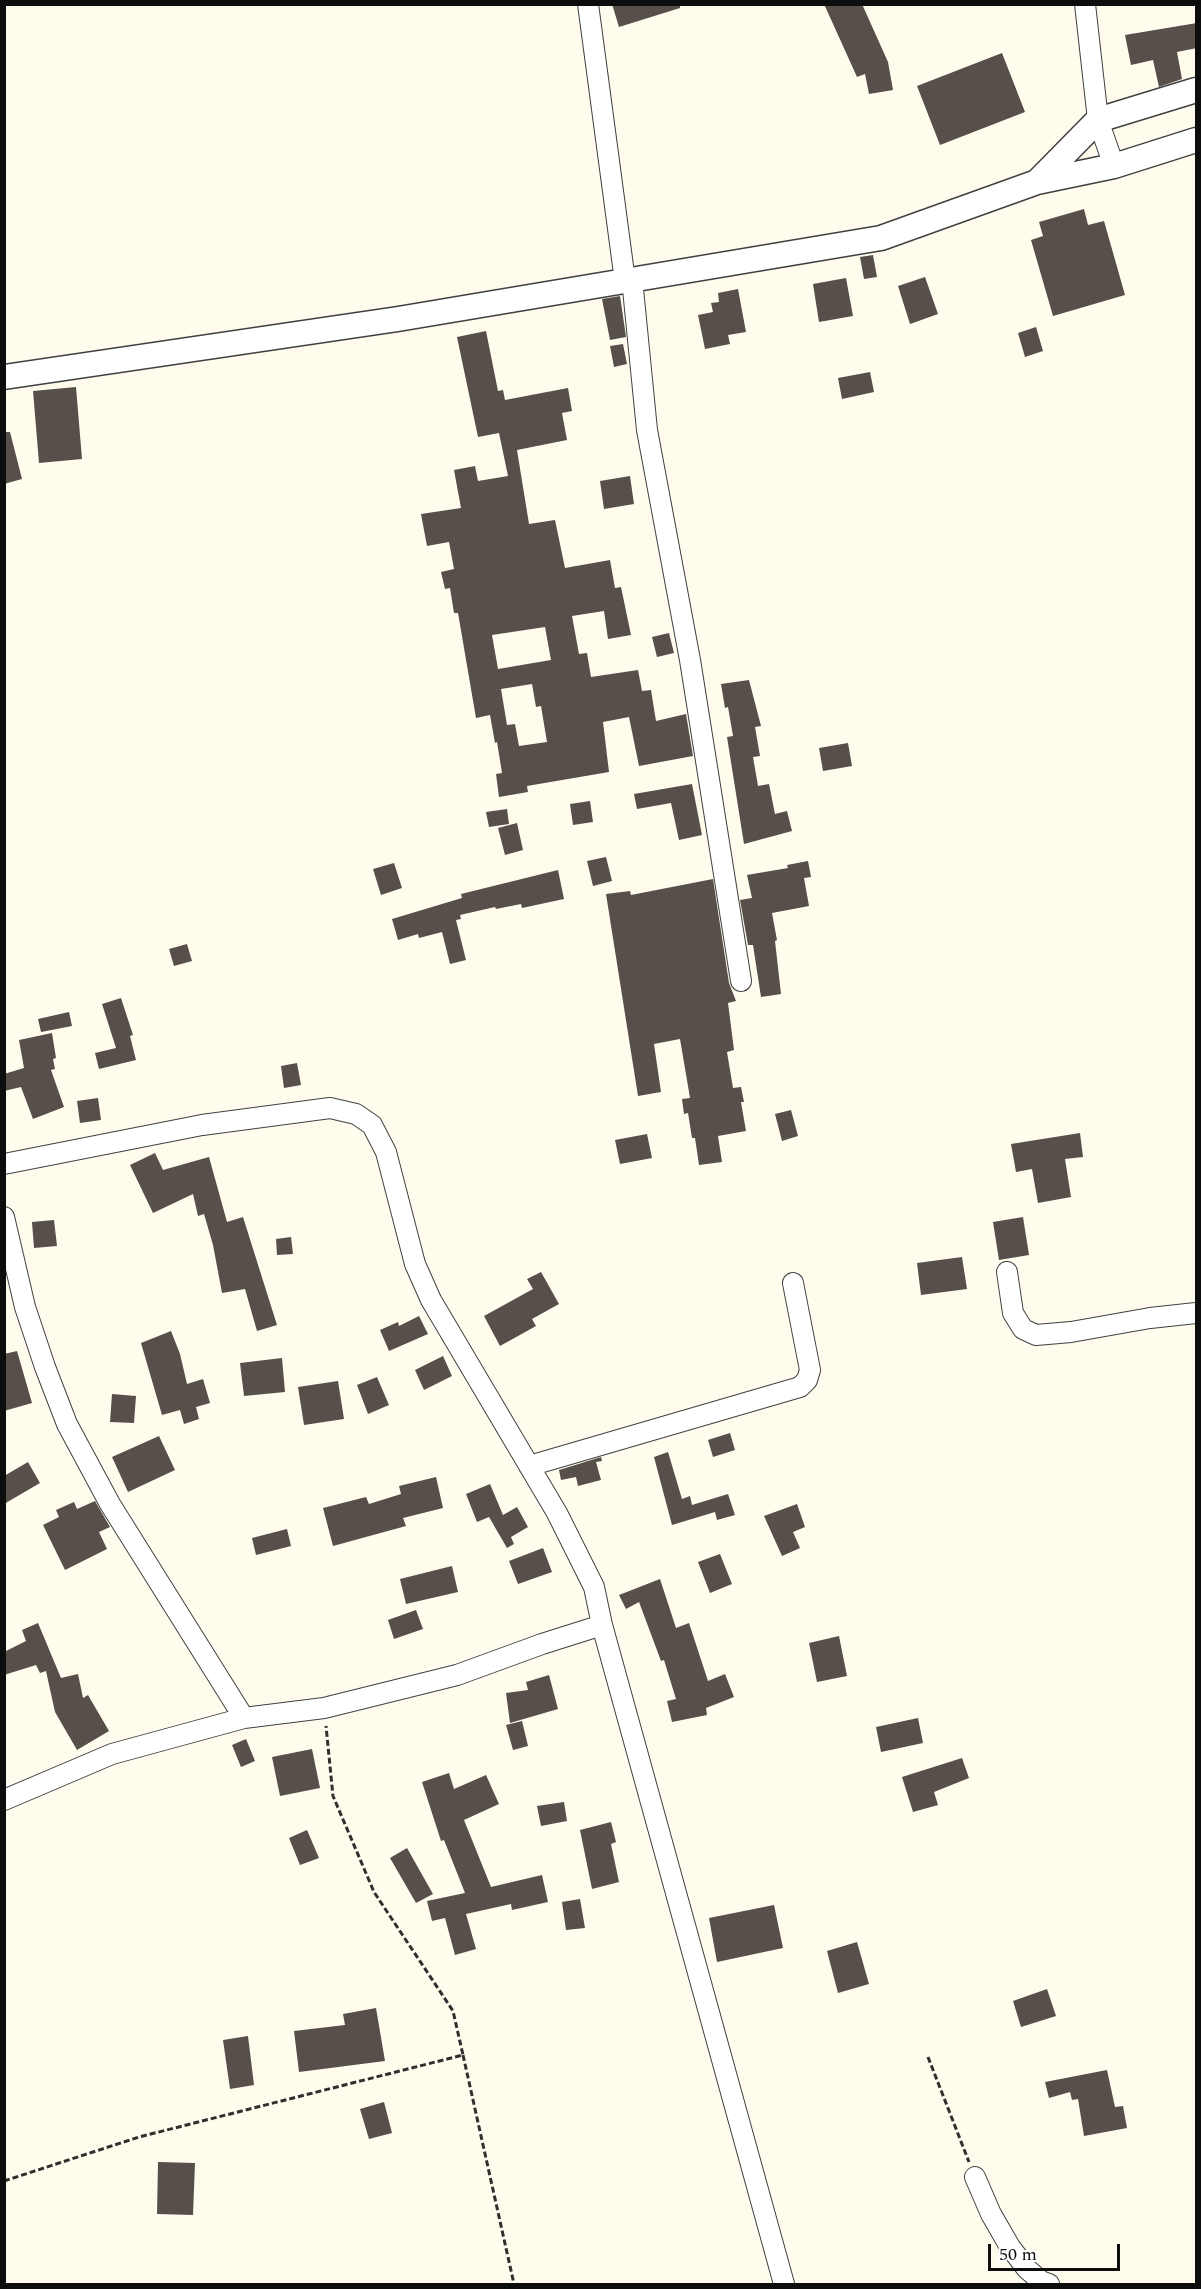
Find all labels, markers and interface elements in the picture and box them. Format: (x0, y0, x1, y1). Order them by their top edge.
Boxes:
scale bar (991, 2232, 1123, 2270)
text: 50 m (999, 2241, 1037, 2268)

